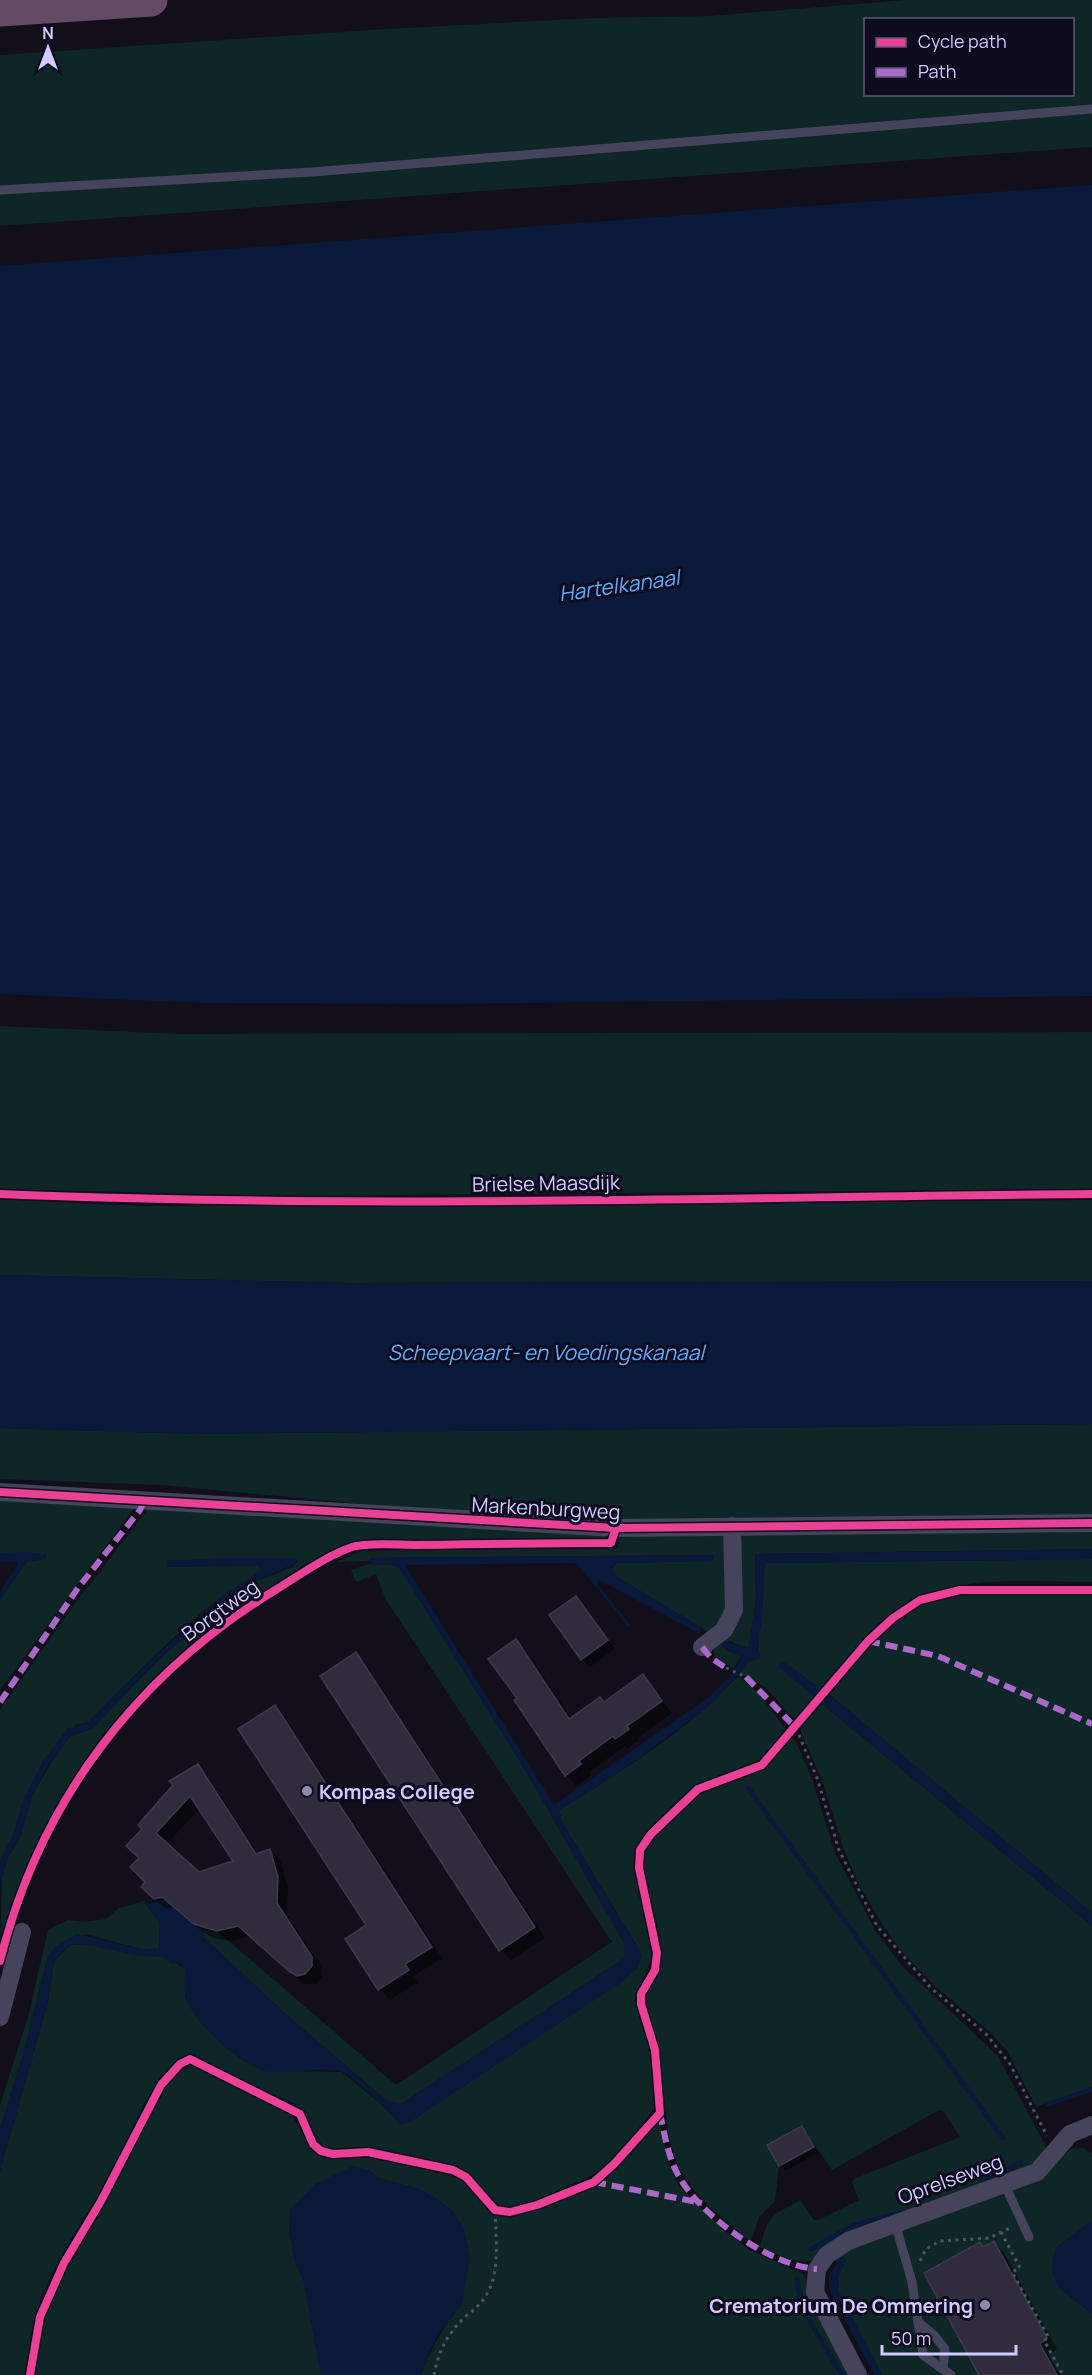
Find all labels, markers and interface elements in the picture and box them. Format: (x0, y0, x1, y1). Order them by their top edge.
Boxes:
north arrow (18, 18, 78, 78)
legend (864, 18, 1074, 96)
text: N (42, 22, 54, 44)
text: Cycle path (918, 29, 1007, 53)
text: Path (918, 59, 956, 83)
water label: Hartelkanaal (557, 562, 684, 607)
street label: Brielse Maasdijk (472, 1168, 621, 1198)
water label: Scheepvaart- en Voedingskanaal (388, 1338, 707, 1366)
street label: Markenburgweg (471, 1491, 621, 1525)
street label: Borgtweg (176, 1573, 264, 1647)
place label: Kompas College (319, 1778, 475, 1805)
marker: Kompas College (300, 1784, 314, 1798)
street label: Oprelseweg (894, 2148, 1006, 2210)
place label: Crematorium De Ommering (709, 2292, 973, 2319)
marker: Crematorium De Ommering (978, 2298, 992, 2312)
scale bar (882, 2318, 1016, 2356)
text: 50 m (891, 2326, 931, 2350)

